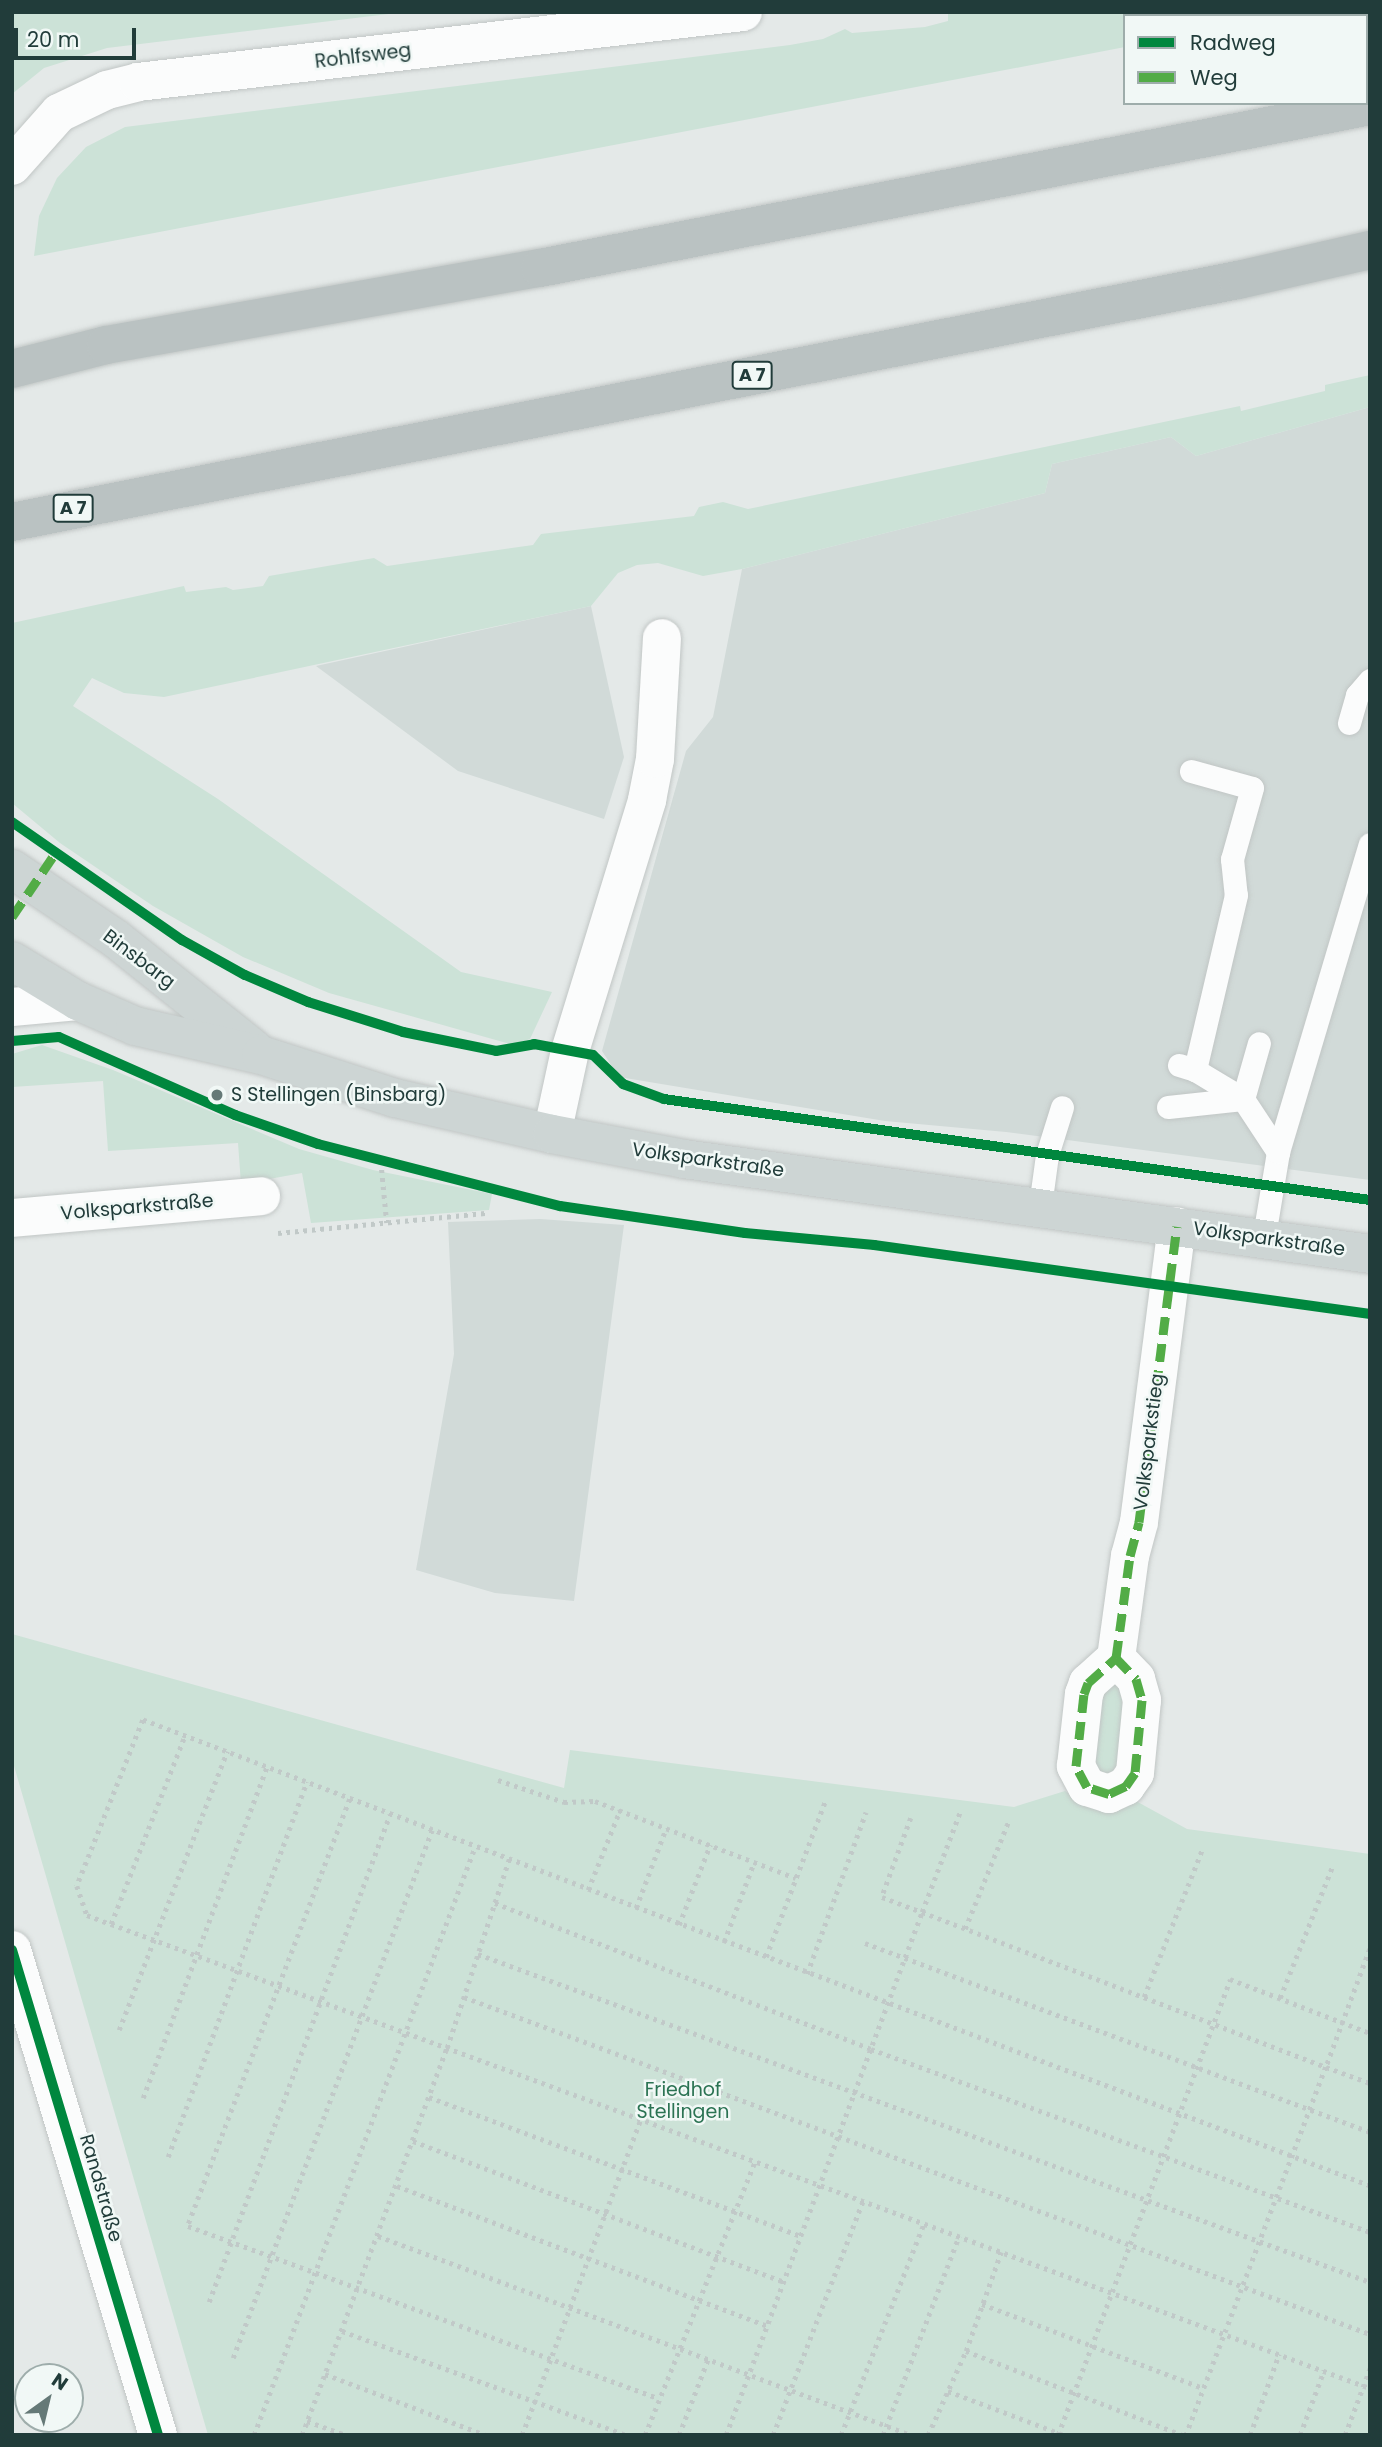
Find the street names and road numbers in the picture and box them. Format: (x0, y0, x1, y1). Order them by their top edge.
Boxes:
street label: Rohlfsweg (314, 39, 412, 73)
road number: A 7 (731, 360, 773, 390)
road number: A 7 (52, 494, 94, 522)
street label: Binsbarg (99, 925, 179, 993)
street label: Volksparkstraße (630, 1138, 786, 1182)
street label: Volksparkstraße (60, 1189, 214, 1225)
street label: Volksparkstraße (1191, 1217, 1347, 1261)
street label: Volksparkstieg (1129, 1372, 1169, 1512)
street label: Randstraße (75, 2132, 127, 2244)

